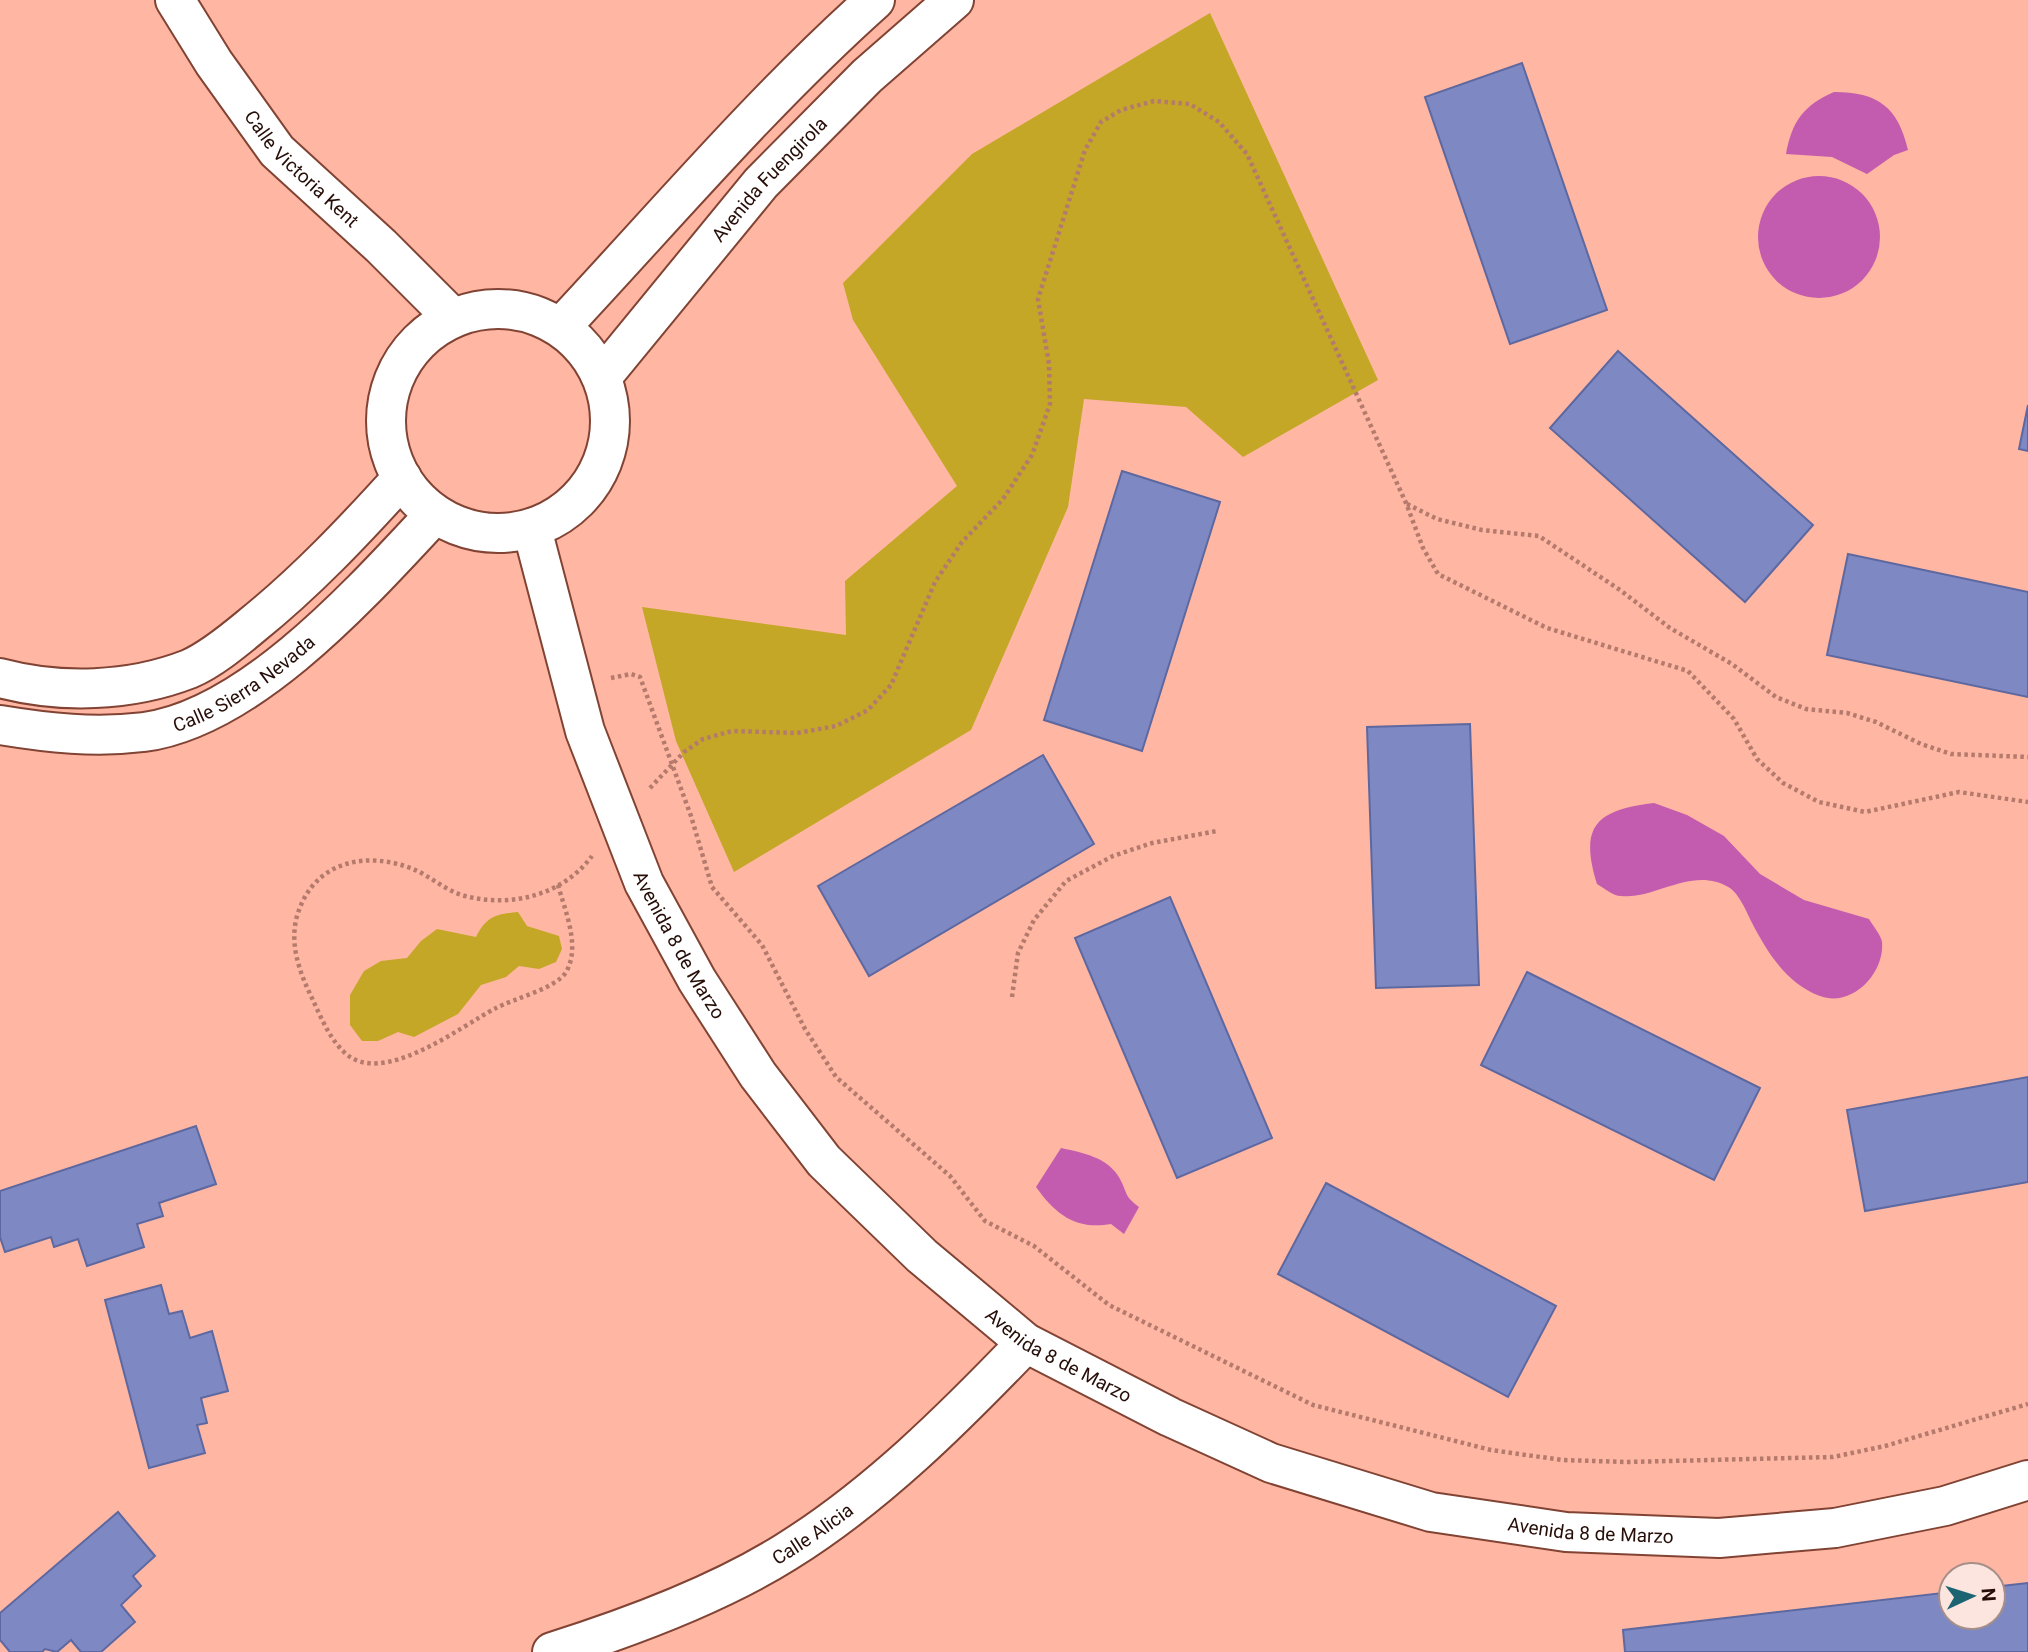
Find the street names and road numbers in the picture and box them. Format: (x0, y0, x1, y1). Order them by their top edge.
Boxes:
street label: Calle Victoria Kent (239, 106, 364, 232)
street label: Avenida Fuengirola (707, 112, 832, 246)
street label: Calle Sierra Nevada (170, 630, 320, 737)
street label: Avenida 8 de Marzo (628, 868, 730, 1023)
street label: Avenida 8 de Marzo (981, 1303, 1135, 1407)
street label: Calle Alicia (768, 1498, 858, 1570)
street label: Avenida 8 de Marzo (1506, 1513, 1674, 1548)

